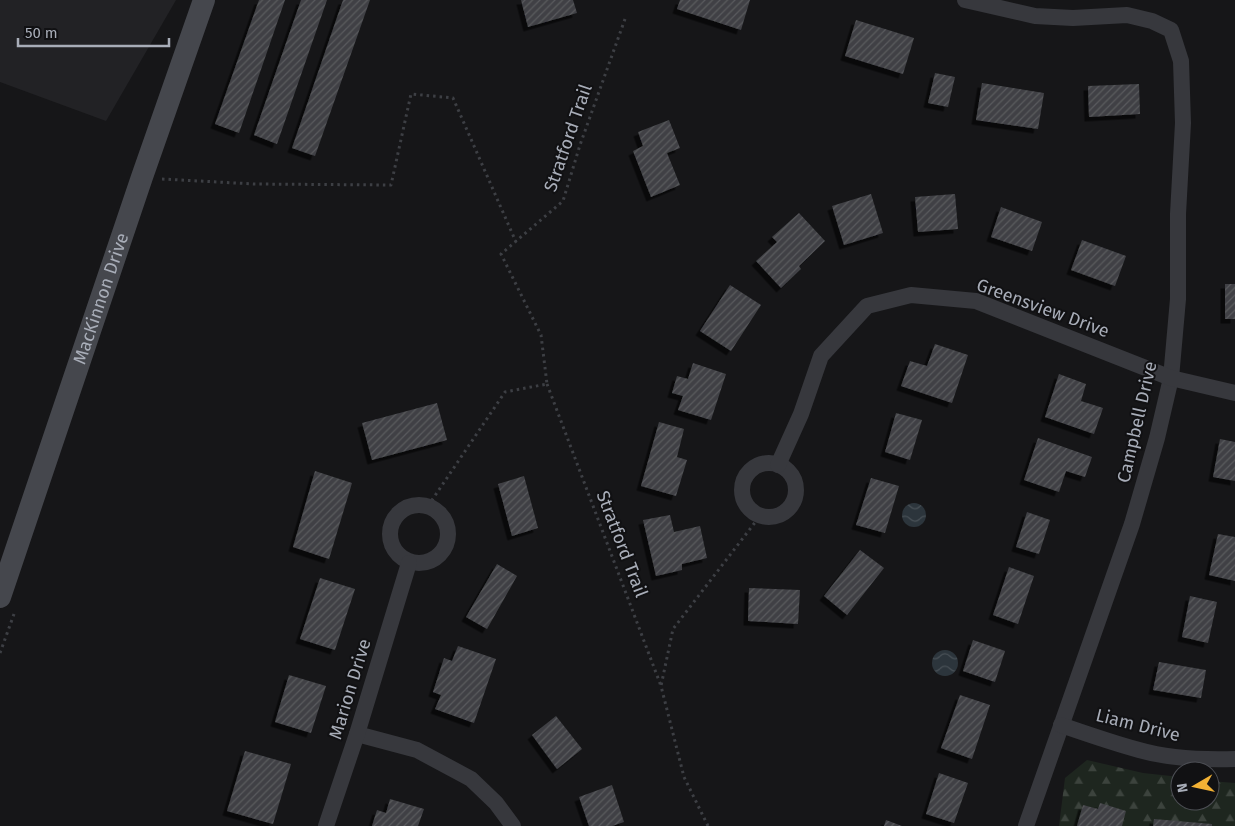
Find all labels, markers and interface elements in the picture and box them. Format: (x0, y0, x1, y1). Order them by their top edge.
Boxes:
scale bar (18, 15, 169, 47)
text: 50 m (25, 24, 58, 42)
street label: Stratford Trail (539, 81, 597, 195)
street label: MacKinnon Drive (68, 230, 133, 367)
street label: Greensview Drive (974, 274, 1112, 342)
street label: Campbell Drive (1112, 359, 1162, 485)
street label: Stratford Trail (592, 488, 652, 600)
street label: Marion Drive (324, 636, 376, 742)
street label: Liam Drive (1093, 704, 1183, 746)
north arrow (1170, 761, 1220, 811)
text: N (1174, 782, 1192, 794)

